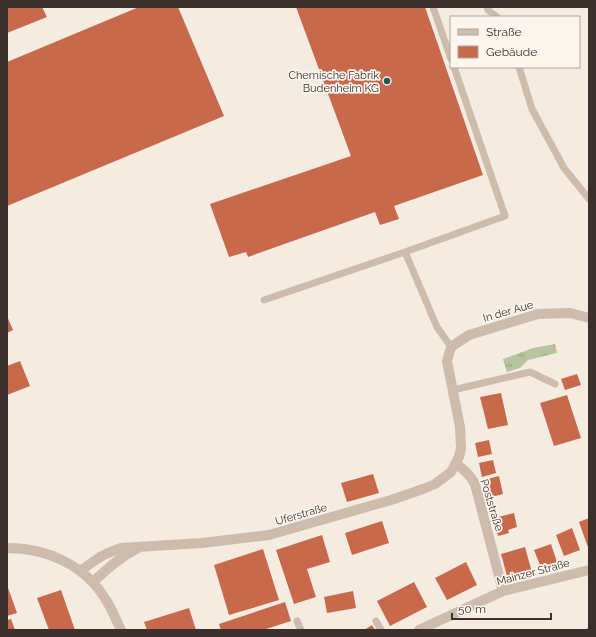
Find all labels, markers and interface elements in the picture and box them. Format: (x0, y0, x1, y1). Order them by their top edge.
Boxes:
legend (450, 16, 580, 68)
text: Straße (486, 25, 522, 39)
text: Gebäude (486, 45, 537, 59)
place label: Chemische Fabrik Budenheim KG (288, 69, 379, 95)
marker: Chemische Fabrik Budenheim KG (382, 76, 392, 86)
street label: In der Aue (482, 298, 535, 325)
street label: Poststraße (477, 478, 506, 533)
street label: Uferstraße (274, 501, 329, 528)
street label: Mainzer Straße (495, 556, 572, 588)
scale bar (452, 595, 551, 621)
text: 50 m (458, 602, 486, 616)

